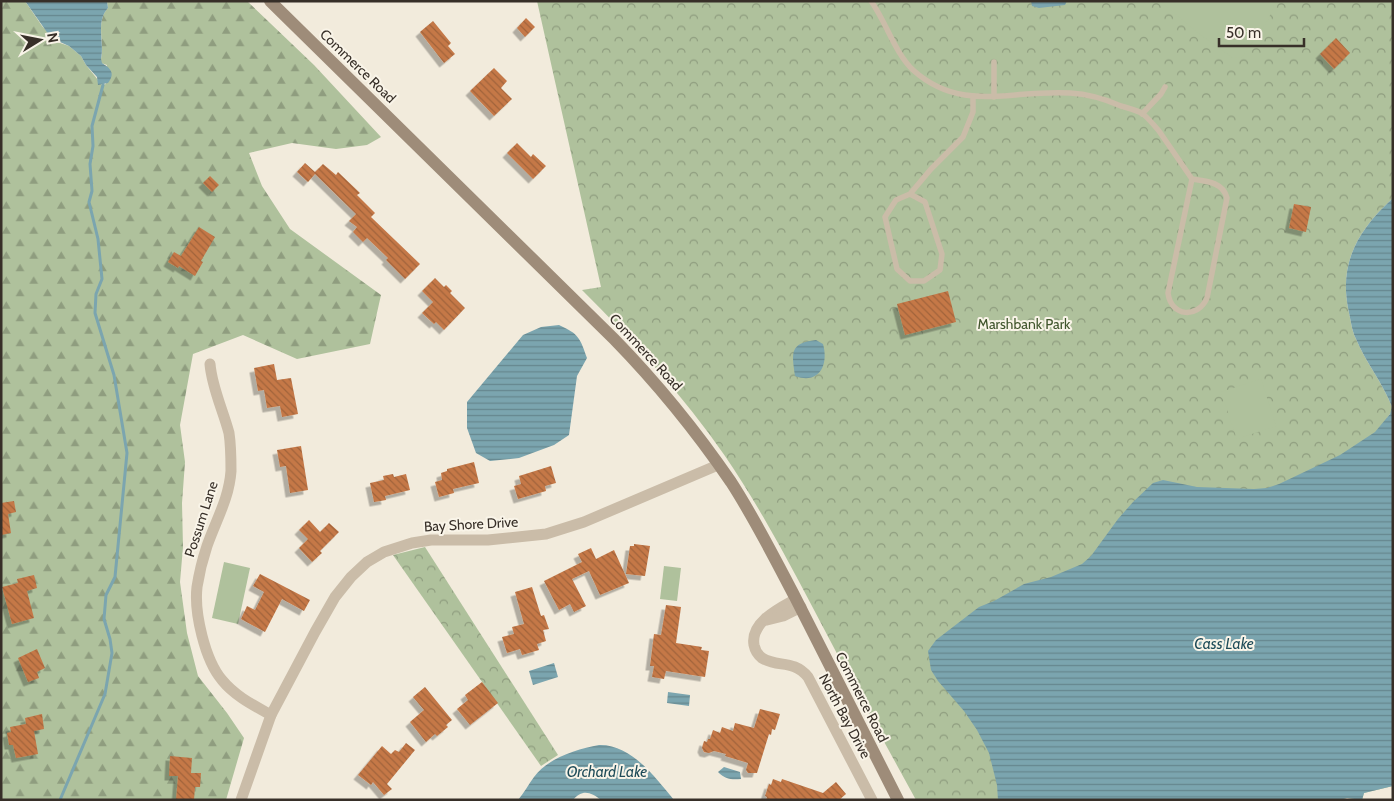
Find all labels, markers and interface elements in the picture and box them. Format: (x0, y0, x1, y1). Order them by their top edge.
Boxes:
north arrow (15, 15, 65, 65)
scale bar (1219, 15, 1304, 47)
text: 50 m (1226, 24, 1261, 42)
street label: Commerce Road (316, 25, 400, 107)
text: N (43, 31, 63, 44)
street label: Commerce Road (606, 310, 686, 394)
park label: Marshbank Park (978, 315, 1071, 333)
street label: Possum Lane (180, 479, 222, 559)
street label: Bay Shore Drive (423, 513, 519, 535)
water label: Cass Lake (1194, 635, 1254, 653)
street label: Commerce Road (831, 649, 893, 745)
street label: North Bay Drive (815, 670, 875, 762)
water label: Orchard Lake (567, 763, 647, 781)

